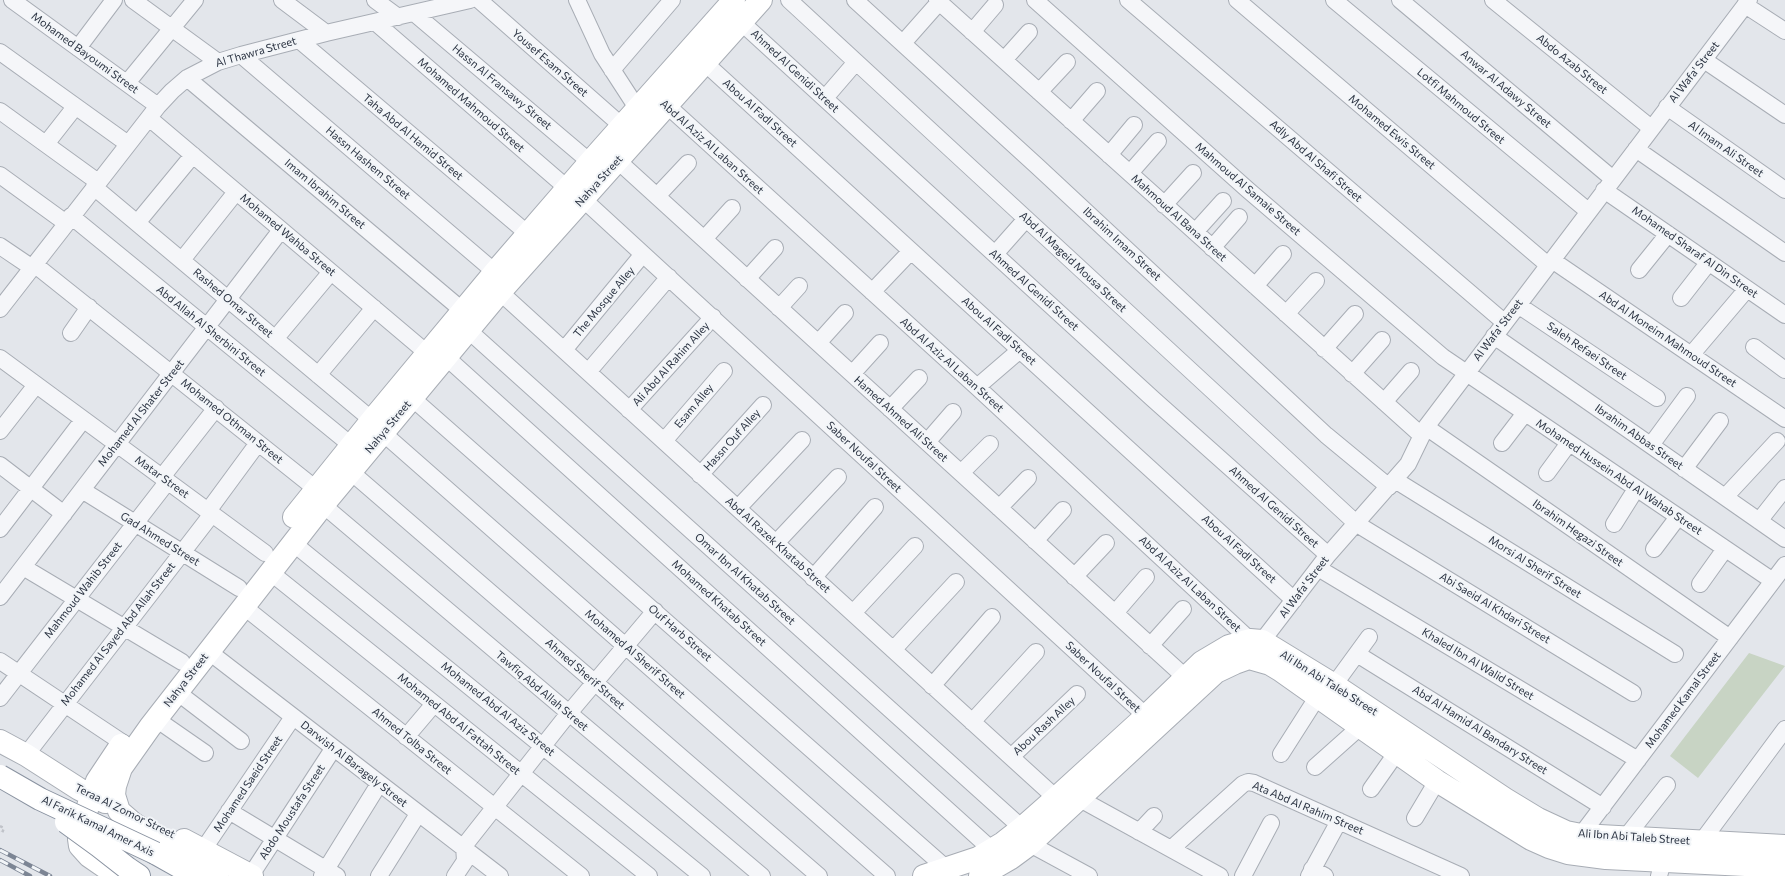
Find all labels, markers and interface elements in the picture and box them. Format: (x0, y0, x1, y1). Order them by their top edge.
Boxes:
street label: Mohamed Bayoumi Street (29, 10, 141, 96)
street label: Yousef Esam Street (509, 26, 591, 100)
street label: Ahmed Al Genidi Street (748, 27, 842, 115)
street label: Abdo Azab Street (1534, 31, 1610, 97)
street label: Al Thawra Street (214, 34, 298, 70)
street label: Al Wafa' Street (1666, 39, 1722, 105)
street label: Hassn Al Fransawy Street (450, 42, 554, 132)
street label: Anwar Al Adawy Street (1458, 47, 1554, 131)
street label: Mohamed Mahmoud Street (415, 55, 527, 155)
street label: Lotfi Mahmoud Street (1414, 65, 1508, 147)
street label: Abou Al Fadl Street (720, 76, 800, 150)
street label: Taha Abd Al Hamid Street (360, 91, 466, 183)
street label: Mohamed Ewis Street (1346, 92, 1438, 172)
street label: Abd Al Aziz Al Laban Street (657, 97, 767, 197)
street label: Adly Abd Al Shafi Street (1267, 117, 1365, 205)
street label: Al Imam Ali Street (1686, 118, 1766, 180)
street label: Hassn Hashem Street (323, 124, 413, 202)
street label: Mahmoud Al Samaie Street (1193, 140, 1303, 238)
street label: Nahya Street (572, 153, 626, 209)
street label: Imam Ibrahim Street (282, 156, 368, 232)
street label: Mahmoud Al Bana Street (1129, 172, 1229, 264)
street label: Mohamed Wahba Street (237, 191, 339, 279)
street label: Mohamed Sharaf Al Din Street (1629, 203, 1761, 301)
street label: Ibrahim Imam Street (1080, 205, 1164, 283)
street label: Abd Al Mageid Mousa Street (1017, 209, 1129, 315)
street label: Ahmed Al Genidi Street (987, 246, 1081, 334)
street label: The Mosque Alley (571, 264, 637, 340)
street label: Rashed Omar Street (190, 266, 276, 340)
street label: Abd Allah Al Sherbini Street (154, 283, 268, 379)
street label: Abd Al Moneim Mahmoud Street (1597, 288, 1739, 390)
street label: Abou Al Fadl Street (959, 294, 1039, 368)
street label: Al Wafa' Street (1470, 296, 1526, 364)
street label: Abd Al Aziz Al Laban Street (897, 315, 1007, 415)
street label: Ali Abd Al Rahim Alley (630, 319, 712, 409)
street label: Saleh Refaei Street (1544, 319, 1630, 383)
street label: Mohamed Al Shater Street (95, 357, 187, 469)
street label: Hamed Ahmed Ali Street (851, 373, 951, 465)
street label: Mohamed Othman Street (178, 376, 286, 466)
street label: Esam Alley (672, 381, 716, 431)
street label: Nahya Street (362, 398, 414, 456)
street label: Ibrahim Abbas Street (1592, 401, 1686, 473)
street label: Hassn Ouf Alley (701, 406, 763, 474)
street label: Mohamed Hussein Abd Al Wahab Street (1533, 416, 1705, 538)
street label: Saber Noufal Street (824, 419, 904, 495)
street label: Matar Street (132, 453, 192, 501)
street label: Ahmed Al Genidi Street (1227, 463, 1321, 551)
street label: Abd Al Razek Khatab Street (723, 494, 833, 596)
street label: Ibrahim Hegazi Street (1530, 497, 1626, 569)
street label: Gad Ahmed Street (118, 509, 202, 569)
street label: Abou Al Fadl Street (1199, 512, 1279, 586)
street label: Omar Ibn Al Khatab Street (692, 530, 798, 628)
street label: Abd Al Aziz Al Laban Street (1136, 533, 1244, 635)
street label: Morsi Al Sherif Street (1486, 533, 1584, 601)
street label: Mahmoud Wahib Street (41, 539, 125, 641)
street label: Al Wafa' Street (1276, 553, 1332, 621)
street label: Mohamed Khatab Street (669, 557, 769, 649)
street label: Mohamed Al Sayed Abd Allah Street (58, 560, 178, 708)
street label: Abi Saeid Al Khdari Street (1437, 570, 1553, 646)
street label: Ouf Harb Street (646, 602, 714, 664)
street label: Mohamed Al Sherif Street (582, 607, 688, 701)
street label: Khaled Ibn Al Walid Street (1420, 625, 1536, 703)
street label: Ahmed Sherif Street (543, 636, 627, 712)
street label: Saber Noufal Street (1063, 639, 1143, 715)
street label: Tawfiq Abd Allah Street (493, 648, 591, 734)
street label: Ali Ibn Abi Taleb Street (1278, 648, 1380, 718)
street label: Mohamed Kamal Street (1642, 649, 1724, 751)
street label: Nahya Street (161, 650, 211, 710)
street label: Mohamed Abd Al Aziz Street (438, 659, 558, 759)
street label: Mohamed Abd Al Fattah Street (395, 670, 523, 778)
street label: Abd Al Hamid Al Bandary Street (1410, 683, 1550, 777)
street label: Abou Rash Alley (1010, 694, 1078, 758)
street label: Ahmed Tolba Street (369, 705, 455, 777)
street label: Darwish Al Baragely Street (298, 718, 410, 810)
street label: Mohamed Saeid Street (211, 733, 285, 835)
street label: Abdo Moustafa Street (256, 762, 328, 862)
street label: Ata Abd Al Rahim Street (1250, 779, 1366, 837)
street label: Teraa Al Zomor Street (73, 781, 177, 841)
street label: Al Farik Kamal Amer Axis (39, 793, 157, 859)
street label: Ali Ibn Abi Taleb Street (1577, 826, 1691, 848)

